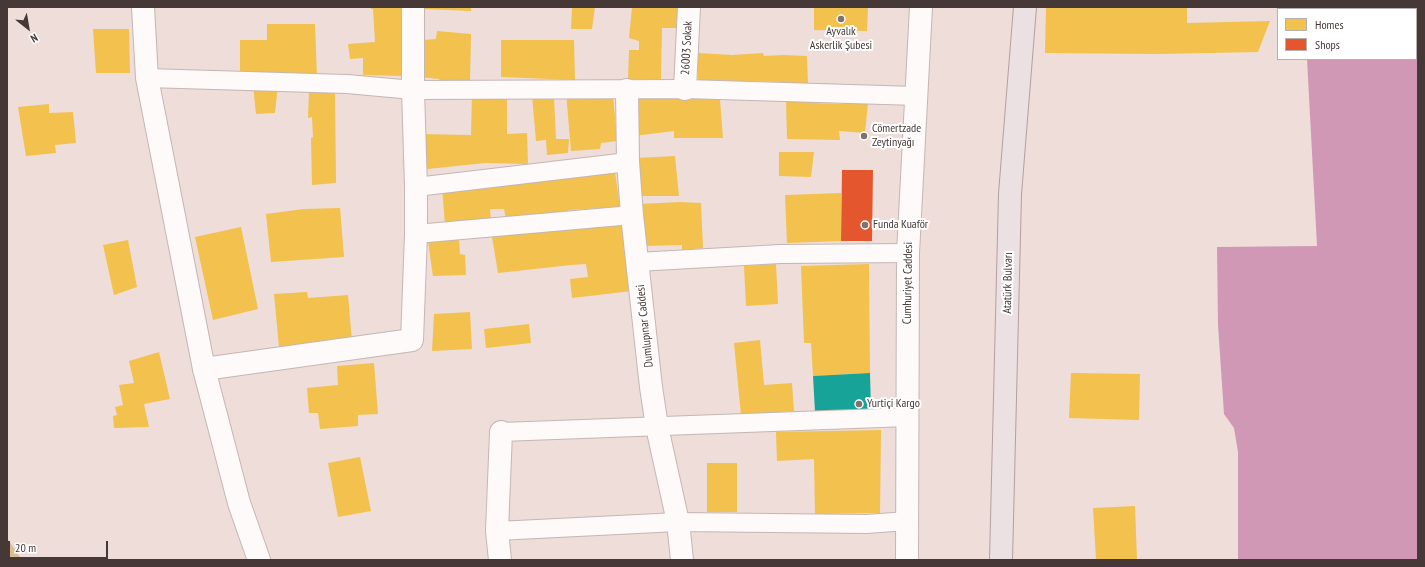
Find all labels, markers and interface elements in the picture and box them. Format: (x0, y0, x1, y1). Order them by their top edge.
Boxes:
north arrow (8, 8, 48, 48)
legend (1277, 8, 1417, 60)
marker: Ayvalık Askerlik Şubesi (836, 14, 846, 24)
text: Homes (1315, 17, 1343, 32)
street label: 26003 Sokak (678, 21, 696, 75)
place label: Ayvalık Askerlik Şubesi (810, 25, 872, 53)
text: N (28, 31, 40, 46)
text: Shops (1315, 37, 1340, 52)
place label: Cömertzade Zeytinyağı (872, 122, 921, 150)
marker: Cömertzade Zeytinyağı (859, 131, 869, 141)
place label: Funda Kuaför (873, 218, 928, 232)
marker: Funda Kuaför (860, 220, 870, 230)
street label: Cumhuriyet Caddesi (900, 242, 916, 324)
street label: Atatürk Bulvarı (1000, 252, 1016, 314)
street label: Dumlupınar Caddesi (633, 284, 657, 368)
place label: Yurtiçi Kargo (867, 397, 920, 411)
marker: Yurtiçi Kargo (854, 399, 864, 409)
scale bar (10, 533, 110, 559)
text: 20 m (15, 540, 36, 555)

